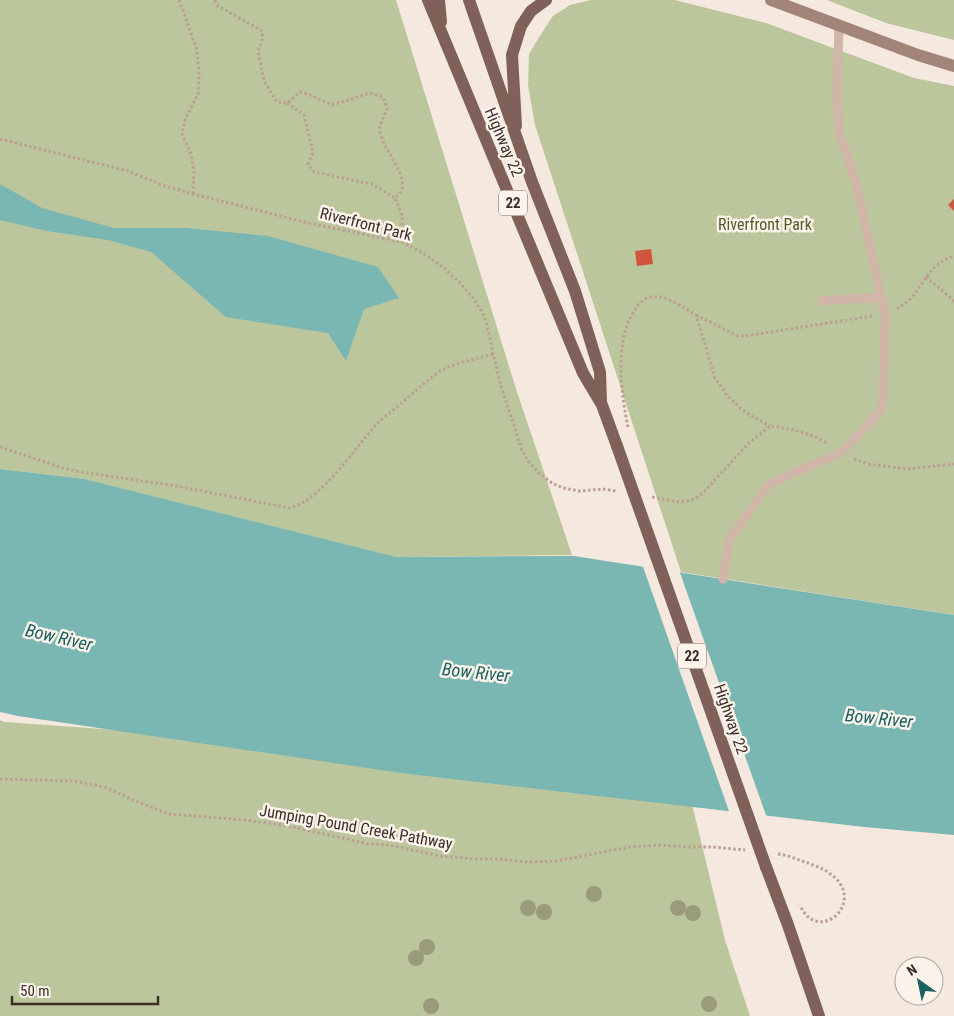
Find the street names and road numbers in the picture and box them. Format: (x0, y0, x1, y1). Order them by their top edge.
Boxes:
street label: Highway 22 (481, 105, 527, 180)
road number: 22 (499, 190, 527, 216)
street label: Riverfront Park (318, 203, 415, 245)
road number: 22 (678, 644, 706, 668)
street label: Highway 22 (710, 681, 752, 757)
street label: Jumping Pound Creek Pathway (258, 801, 454, 853)

